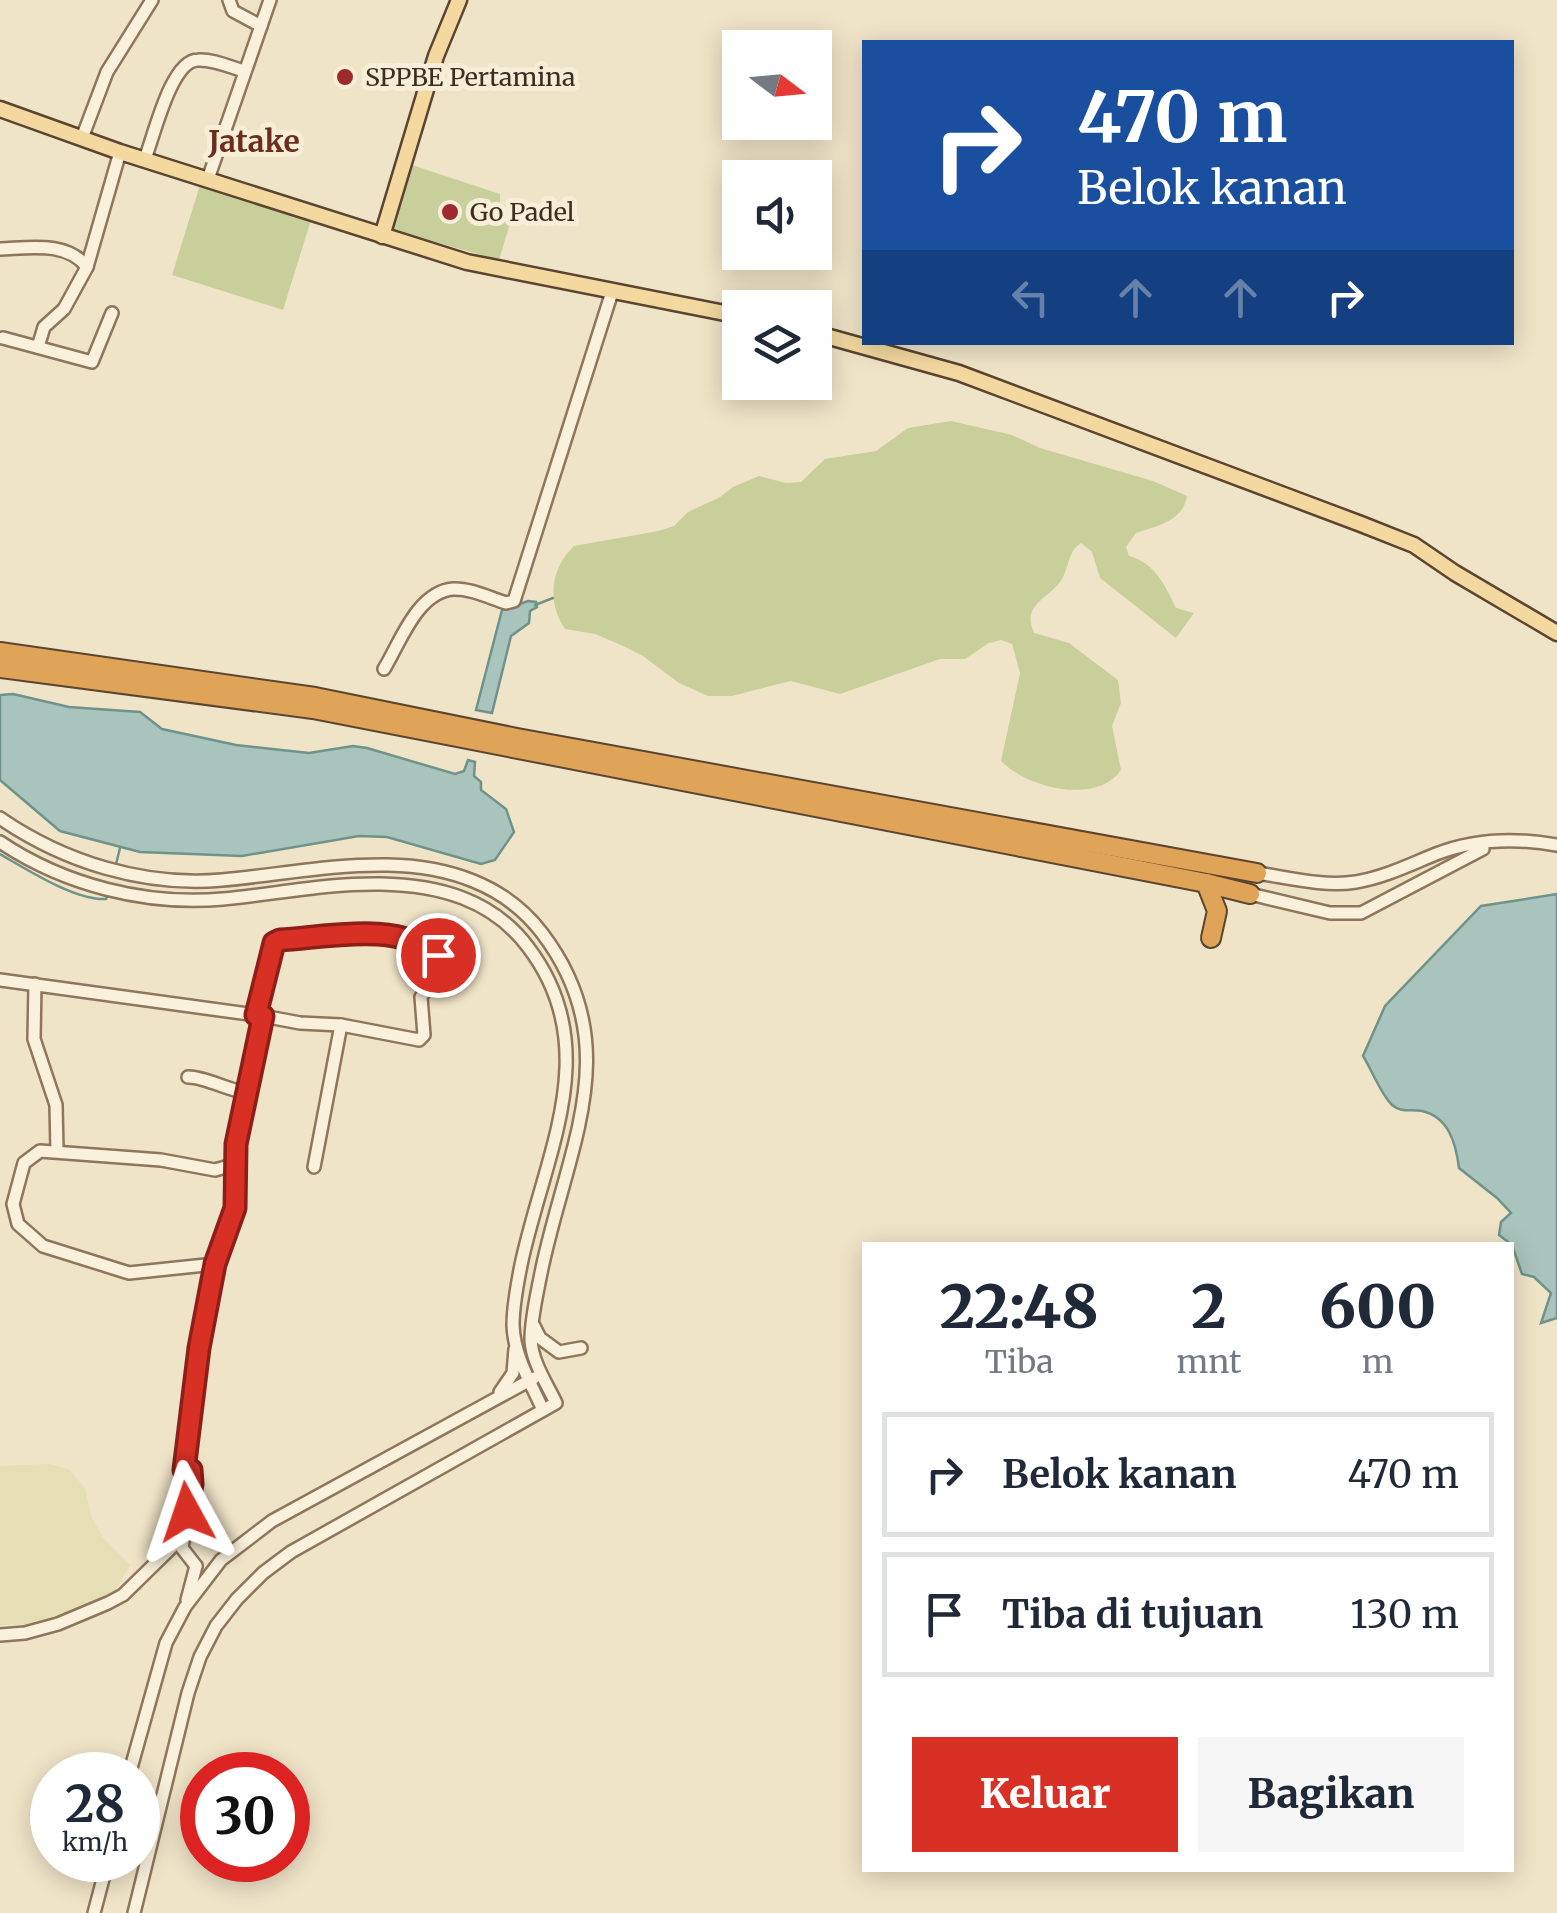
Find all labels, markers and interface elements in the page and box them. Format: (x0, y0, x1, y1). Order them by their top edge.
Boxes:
north arrow (722, 30, 832, 140)
map controls (722, 30, 832, 400)
place label: SPPBE Pertamina (365, 61, 575, 93)
marker: SPPBE Pertamina (334, 66, 356, 88)
text: 470 m (1077, 73, 1287, 161)
icon: right (912, 80, 1042, 210)
district label: Jatake (207, 122, 300, 160)
button: sound (722, 160, 832, 270)
text: Belok kanan (1077, 160, 1347, 216)
place label: Go Padel (470, 196, 575, 228)
marker: Go Padel (439, 201, 461, 223)
icon: left (1003, 270, 1058, 325)
icon: ahead (1108, 270, 1163, 325)
icon: ahead (1213, 270, 1268, 325)
icon: right (1318, 270, 1373, 325)
button: layers (722, 290, 832, 400)
pin (396, 913, 481, 998)
icon: arrive (411, 928, 466, 983)
text: 22:48 (940, 1269, 1099, 1344)
text: 2 (1191, 1269, 1226, 1344)
text: 600 (1319, 1269, 1436, 1344)
text: Tiba (985, 1342, 1054, 1382)
text: mnt (1176, 1342, 1241, 1382)
text: m (1362, 1342, 1394, 1382)
icon: right (917, 1447, 972, 1502)
text: Belok kanan (1002, 1451, 1237, 1498)
text: 470 m (1348, 1451, 1459, 1498)
position arrow (135, 1460, 239, 1564)
icon: arrive (917, 1587, 972, 1642)
text: Tiba di tujuan (1002, 1591, 1263, 1638)
text: 130 m (1350, 1591, 1459, 1638)
button: Keluar (912, 1737, 1178, 1852)
button: Bagikan (1198, 1737, 1464, 1852)
speed limit sign: 30 (180, 1752, 310, 1882)
text: 28 (65, 1773, 125, 1836)
text: km/h (62, 1826, 128, 1858)

